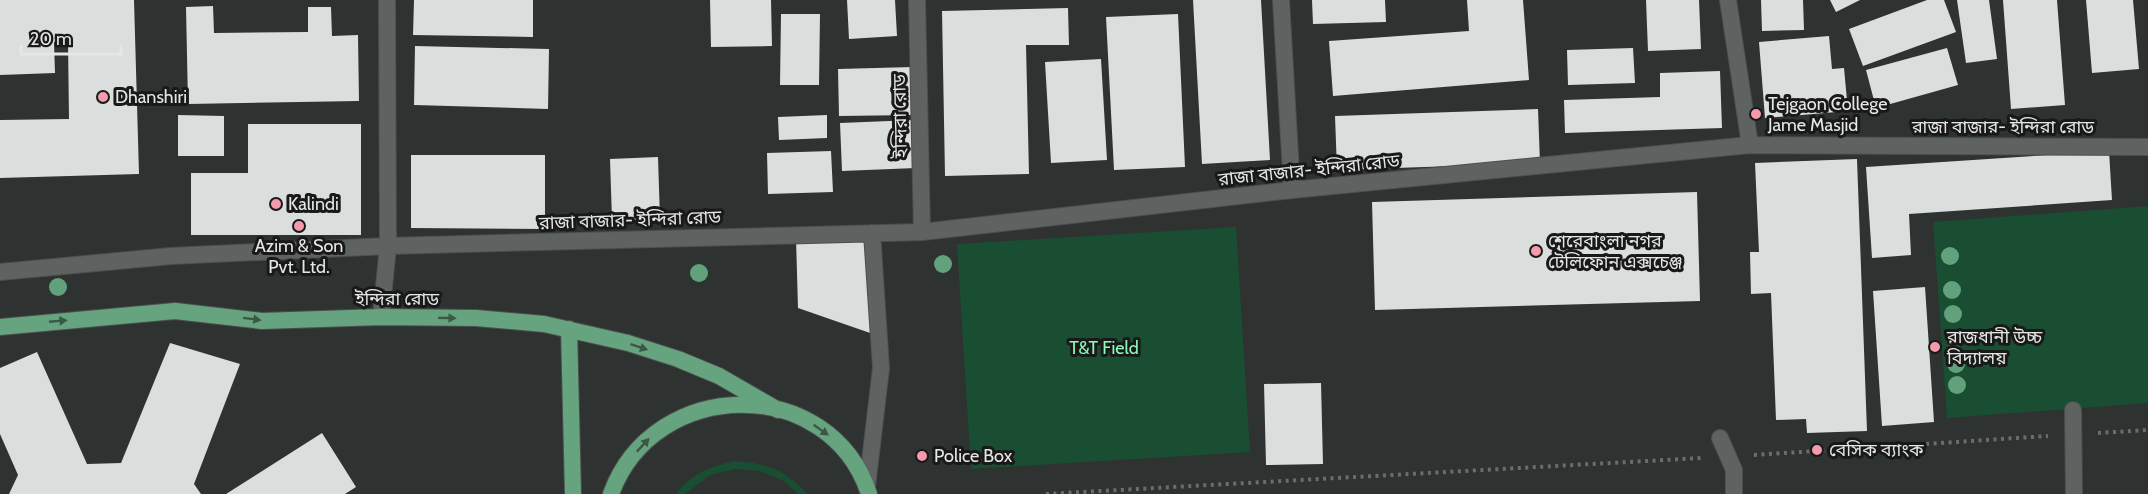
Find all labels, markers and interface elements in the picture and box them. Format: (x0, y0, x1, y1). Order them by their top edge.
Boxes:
scale bar (21, 18, 122, 56)
text: 20 m (30, 28, 72, 50)
street label: ইন্দিরা রোড (888, 74, 912, 159)
place label: Dhanshiri (115, 86, 187, 108)
marker: Dhanshiri (96, 90, 110, 104)
place label: Tejgaon College Jame Masjid (1767, 93, 1887, 136)
marker: Tejgaon College Jame Masjid (1749, 107, 1763, 121)
street label: রাজা বাজার- ইন্দিরা রোড (1911, 116, 2094, 138)
street label: রাজা বাজার- ইন্দিরা রোড (1216, 150, 1401, 191)
place label: Kalindi (288, 193, 339, 215)
marker: Kalindi (269, 197, 283, 211)
street label: রাজা বাজার- ইন্দিরা রোড (538, 206, 722, 234)
marker: Azim & Son Pvt. Ltd. (292, 219, 306, 233)
place label: শেরেবাংলা নগর টেলিফোন এক্সচেঞ্জ (1548, 230, 1683, 273)
place label: Azim & Son Pvt. Ltd. (255, 235, 343, 278)
marker: শেরেবাংলা নগর টেলিফোন এক্সচেঞ্জ (1529, 244, 1543, 258)
street label: ইন্দিরা রোড (354, 288, 439, 310)
one-way arrow (438, 313, 457, 323)
one-way arrow (243, 315, 262, 324)
one-way arrow (49, 316, 68, 326)
place label: রাজধানী উচ্চ বিদ্যালয় (1946, 326, 2043, 369)
park label: T&T Field (1069, 337, 1139, 359)
marker: রাজধানী উচ্চ বিদ্যালয় (1928, 340, 1942, 354)
one-way arrow (630, 343, 648, 352)
one-way arrow (812, 424, 828, 436)
one-way arrow (635, 438, 649, 452)
place label: বেসিক ব্যাংক (1829, 439, 1924, 461)
marker: বেসিক ব্যাংক (1810, 443, 1824, 457)
place label: Police Box (934, 445, 1013, 467)
marker: Police Box (915, 449, 929, 463)

